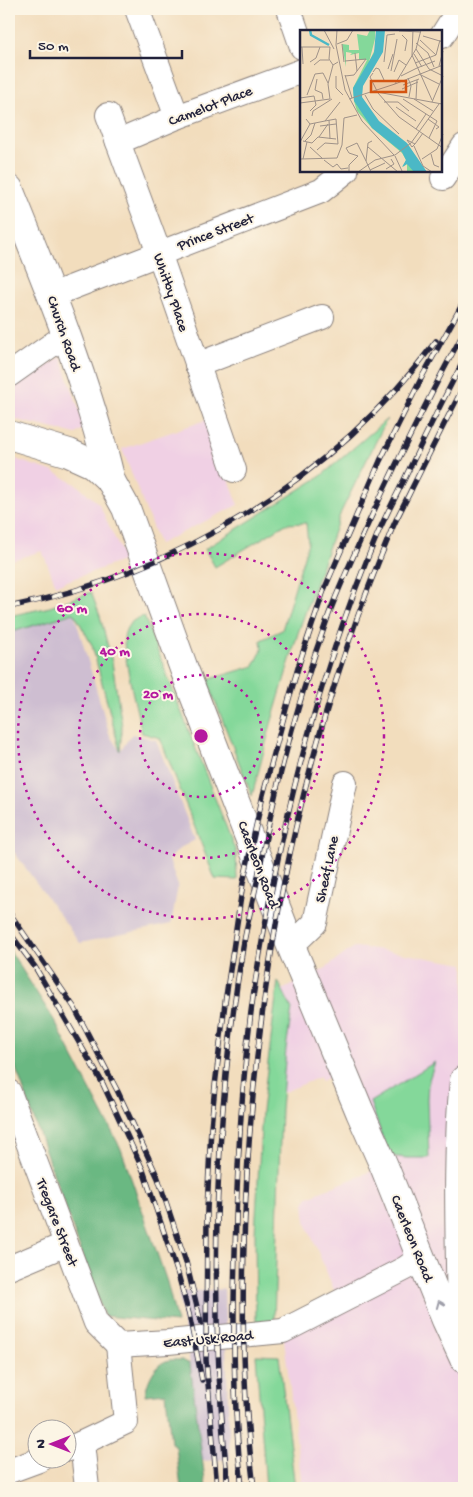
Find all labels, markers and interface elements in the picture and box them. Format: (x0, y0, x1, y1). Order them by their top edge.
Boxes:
scale bar (30, 28, 182, 60)
inset map (300, 30, 443, 172)
text: 50 m (38, 38, 69, 56)
street label: Camelot Place (166, 83, 255, 131)
street label: Prince Street (174, 209, 258, 256)
street label: Whitby Place (148, 251, 192, 334)
street label: Church Road (42, 294, 85, 375)
text: 60 m (57, 600, 88, 618)
text: 40 m (99, 643, 130, 661)
text: 20 m (143, 686, 173, 704)
centre of rings (192, 727, 210, 745)
street label: Caerleon Road (232, 819, 282, 912)
street label: Sheaf Lane (312, 834, 344, 905)
street label: Tregare Street (31, 1175, 82, 1271)
street label: Caerleon Road (386, 1193, 437, 1286)
one-way arrow (436, 1300, 446, 1309)
street label: East Usk Road (163, 1327, 255, 1353)
north arrow (28, 1420, 78, 1470)
text: N (33, 1439, 50, 1449)

